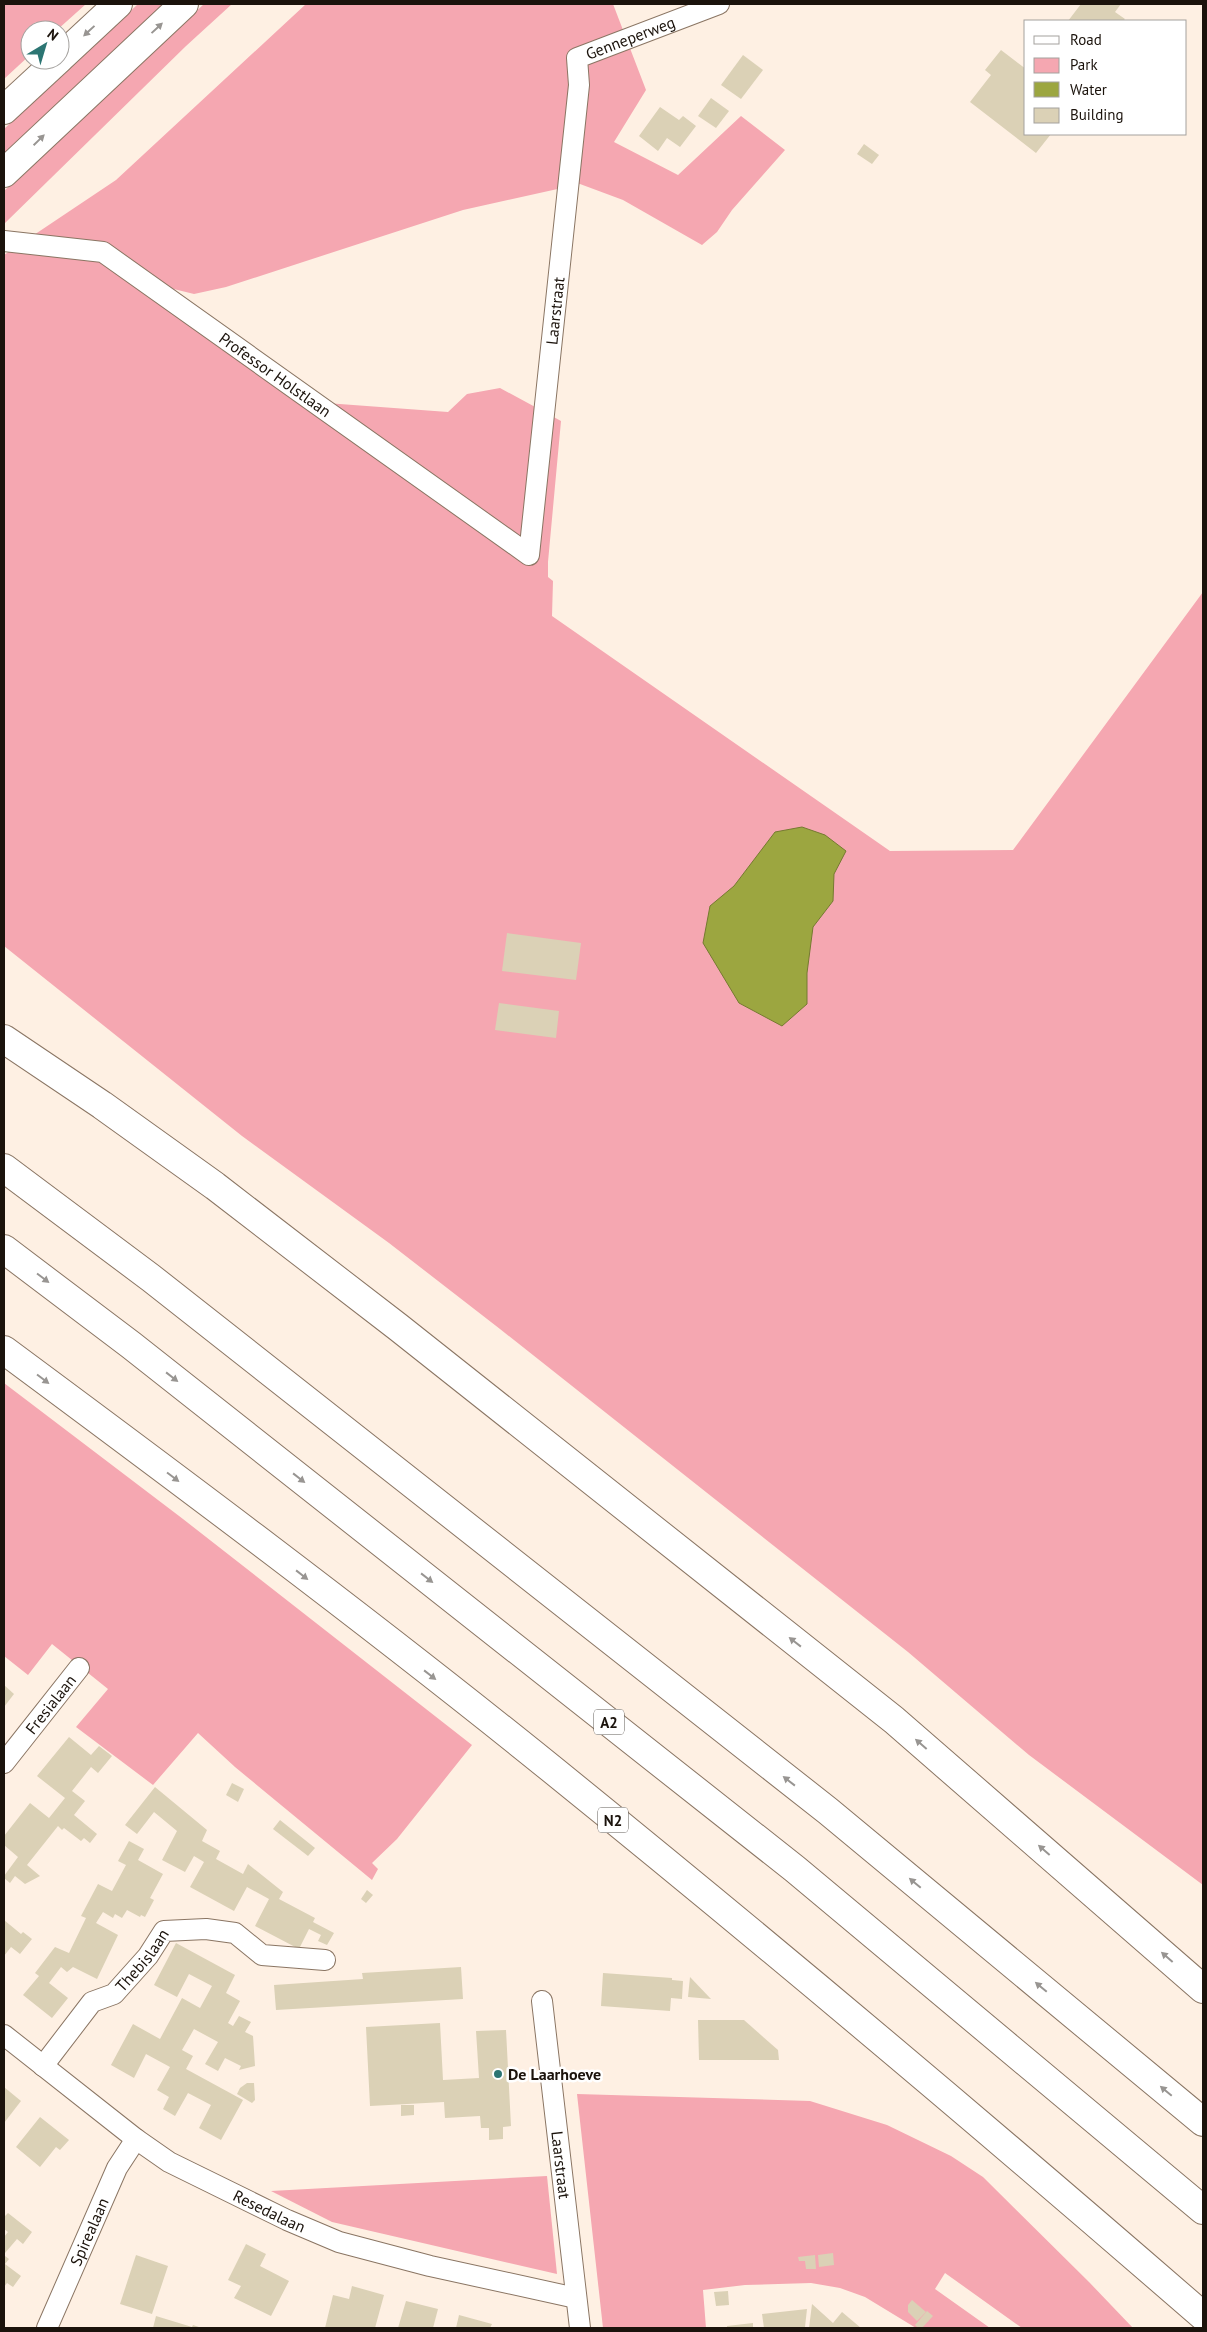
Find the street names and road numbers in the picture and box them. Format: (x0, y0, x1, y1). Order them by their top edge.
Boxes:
street label: Genneperweg (583, 12, 678, 64)
street label: Laarstraat (541, 275, 569, 346)
street label: Professor Holstlaan (215, 328, 335, 421)
street label: Fresialaan (21, 1670, 80, 1738)
road number: A2 (594, 1710, 624, 1734)
road number: N2 (598, 1808, 628, 1832)
street label: Thebislaan (111, 1925, 173, 1996)
street label: Laarstraat (547, 2130, 575, 2200)
street label: Resedalaan (230, 2185, 308, 2237)
street label: Spirealaan (65, 2195, 113, 2269)

